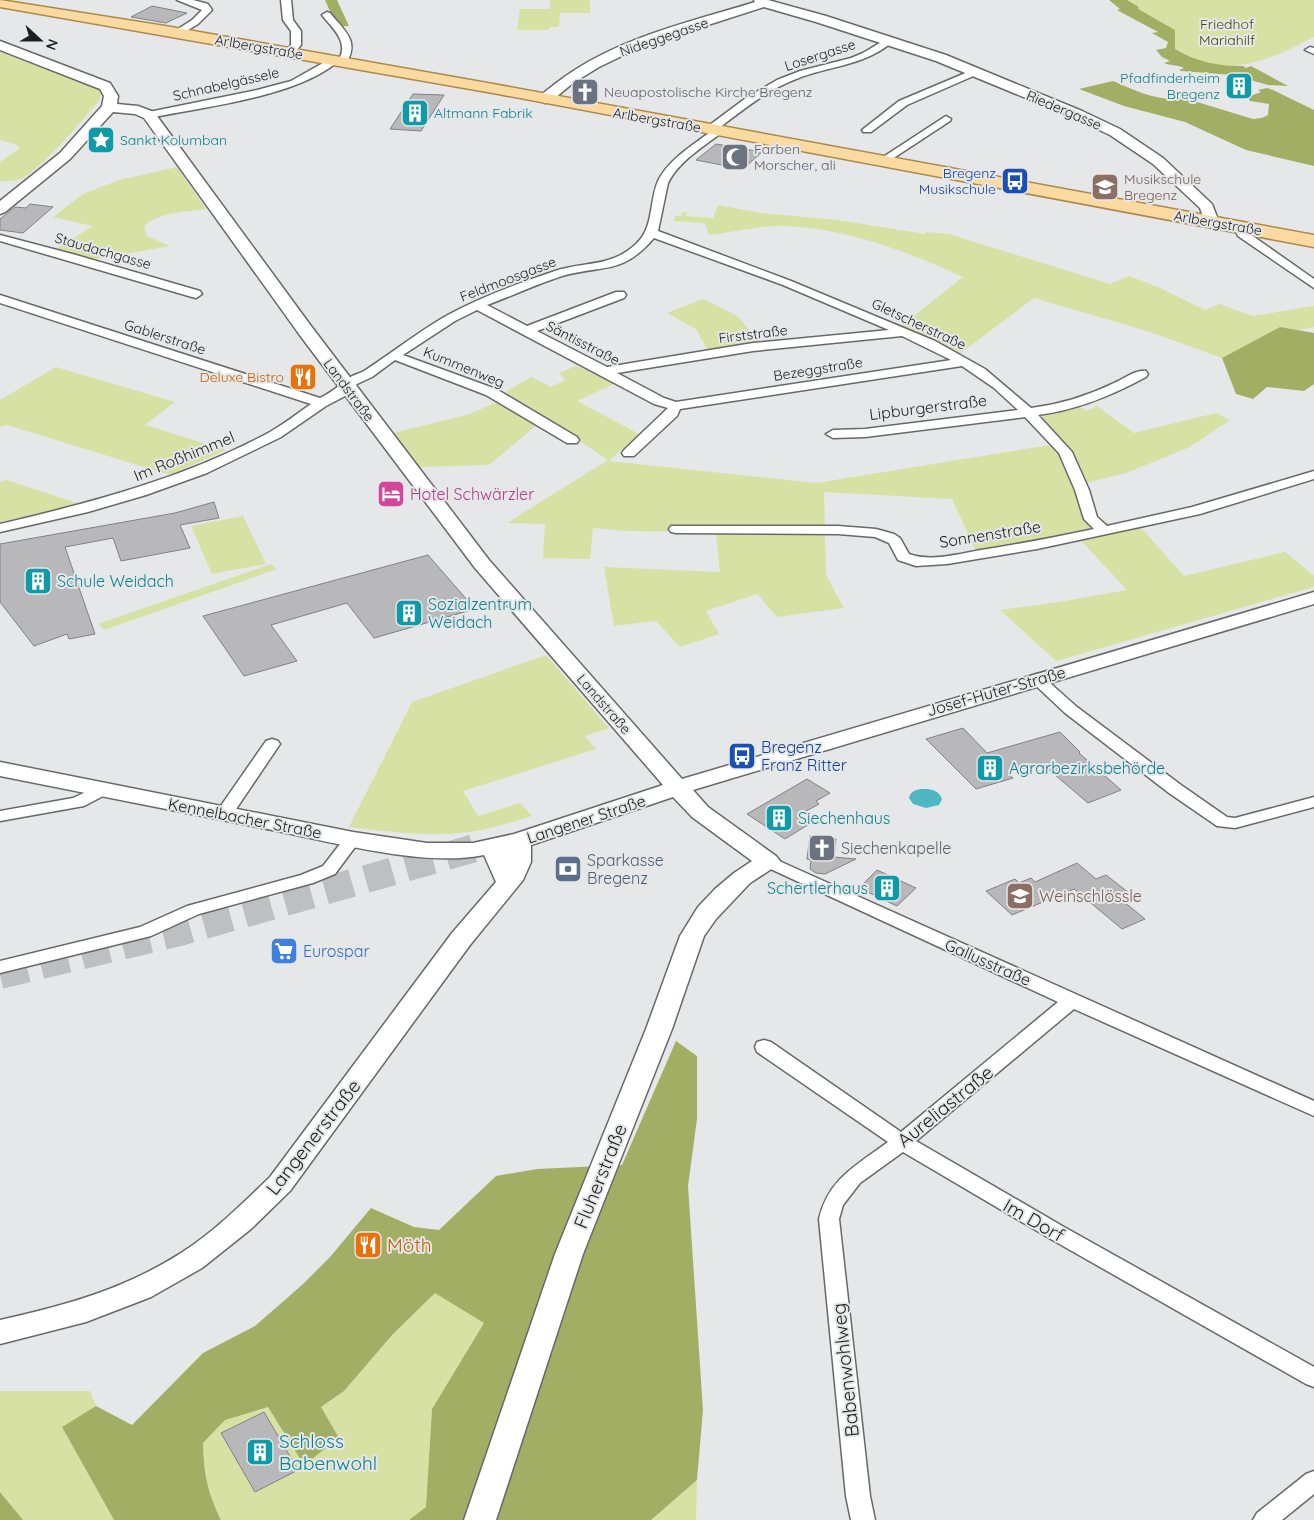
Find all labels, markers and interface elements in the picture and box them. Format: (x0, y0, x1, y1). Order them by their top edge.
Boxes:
street label: Nideggegasse (617, 13, 711, 61)
north arrow (15, 15, 65, 65)
park label: Friedhof Mariahilf (1199, 15, 1255, 49)
street label: Arlbergstraße (213, 30, 305, 64)
street label: Losergasse (782, 35, 858, 75)
text: N (42, 37, 62, 53)
street label: Schnabelgässele (171, 63, 281, 105)
place label: Pfadfinderheim Bregenz (1120, 69, 1220, 103)
building icon: Pfadfinderheim Bregenz (1224, 71, 1254, 101)
church icon: Neuapostolische Kirche Bregenz (570, 77, 600, 107)
place label: Neuapostolische Kirche Bregenz (604, 83, 813, 101)
street label: Riedergasse (1024, 86, 1104, 134)
building icon: Altmann Fabrik (400, 98, 430, 128)
street label: Arlbergstraße (611, 103, 703, 137)
place label: Altmann Fabrik (434, 104, 533, 122)
place icon: Sankt Kolumban (86, 125, 116, 155)
place label: Sankt Kolumban (120, 131, 227, 149)
place label: Farben Morscher, ali (754, 140, 836, 174)
mosque icon: Farben Morscher, ali (720, 142, 750, 172)
place label: Bregenz Musikschule (919, 164, 996, 198)
bus stop icon: Bregenz Musikschule (1000, 166, 1030, 196)
place label: Musikschule Bregenz (1124, 170, 1201, 204)
school or university icon: Musikschule Bregenz (1090, 172, 1120, 202)
street label: Arlbergstraße (1172, 206, 1264, 240)
street label: Staudachgasse (53, 229, 153, 273)
street label: Feldmoosgasse (457, 252, 559, 306)
street label: Gletscherstraße (869, 294, 969, 354)
street label: Gablerstraße (122, 315, 208, 359)
street label: Säntisstraße (543, 317, 623, 369)
street label: Firststraße (717, 321, 789, 347)
street label: Kummenweg (421, 343, 507, 391)
street label: Bezeggstraße (772, 353, 864, 385)
street label: Landstraße (320, 355, 378, 425)
restaurant icon: Deluxe Bistro (288, 362, 318, 392)
place label: Deluxe Bistro (199, 368, 284, 386)
street label: Lipburgerstraße (868, 390, 988, 424)
street label: Im Roßhimmel (130, 427, 238, 485)
hotel icon: Hotel Schwärzler (376, 479, 406, 509)
place label: Hotel Schwärzler (410, 484, 534, 504)
street label: Sonnenstraße (938, 516, 1042, 552)
building icon: Schule Weidach (23, 566, 53, 596)
place label: Schule Weidach (57, 571, 174, 591)
place label: Sozialzentrum Weidach (428, 594, 532, 632)
building icon: Sozialzentrum Weidach (394, 598, 424, 628)
street label: Josef-Huter-Straße (924, 662, 1068, 720)
street label: Landstraße (573, 670, 635, 738)
place label: Bregenz Franz Ritter (761, 737, 847, 775)
bus stop icon: Bregenz Franz Ritter (727, 741, 757, 771)
building icon: Agrarbezirksbehörde (975, 753, 1005, 783)
place label: Agrarbezirksbehörde (1009, 758, 1165, 778)
street label: Langener Straße (524, 790, 648, 848)
street label: Kennelbacher Straße (167, 793, 323, 843)
building icon: Siechenhaus (764, 803, 794, 833)
place label: Siechenhaus (798, 808, 890, 828)
church icon: Siechenkapelle (807, 833, 837, 863)
place label: Siechenkapelle (841, 838, 951, 858)
place label: Sparkasse Bregenz (587, 850, 664, 888)
bank icon: Sparkasse Bregenz (553, 854, 583, 884)
building icon: Schertlerhaus (872, 873, 902, 903)
place label: Schertlerhaus (767, 878, 868, 898)
school or university icon: Weinschlössle (1005, 881, 1035, 911)
place label: Weinschlössle (1039, 886, 1142, 906)
street label: Gallusstraße (942, 934, 1034, 990)
supermarket icon: Eurospar (269, 936, 299, 966)
place label: Eurospar (303, 941, 370, 961)
street label: Aureliastraße (892, 1060, 998, 1152)
street label: Langenerstraße (260, 1074, 366, 1200)
street label: Fluherstraße (568, 1120, 632, 1232)
street label: Im Dorf (999, 1193, 1069, 1247)
restaurant icon: Möth (353, 1230, 383, 1260)
place label: Möth (387, 1233, 431, 1257)
street label: Babenwohlweg (826, 1302, 864, 1438)
place label: Schloss Babenwohl (279, 1429, 377, 1475)
building icon: Schloss Babenwohl (245, 1437, 275, 1467)

